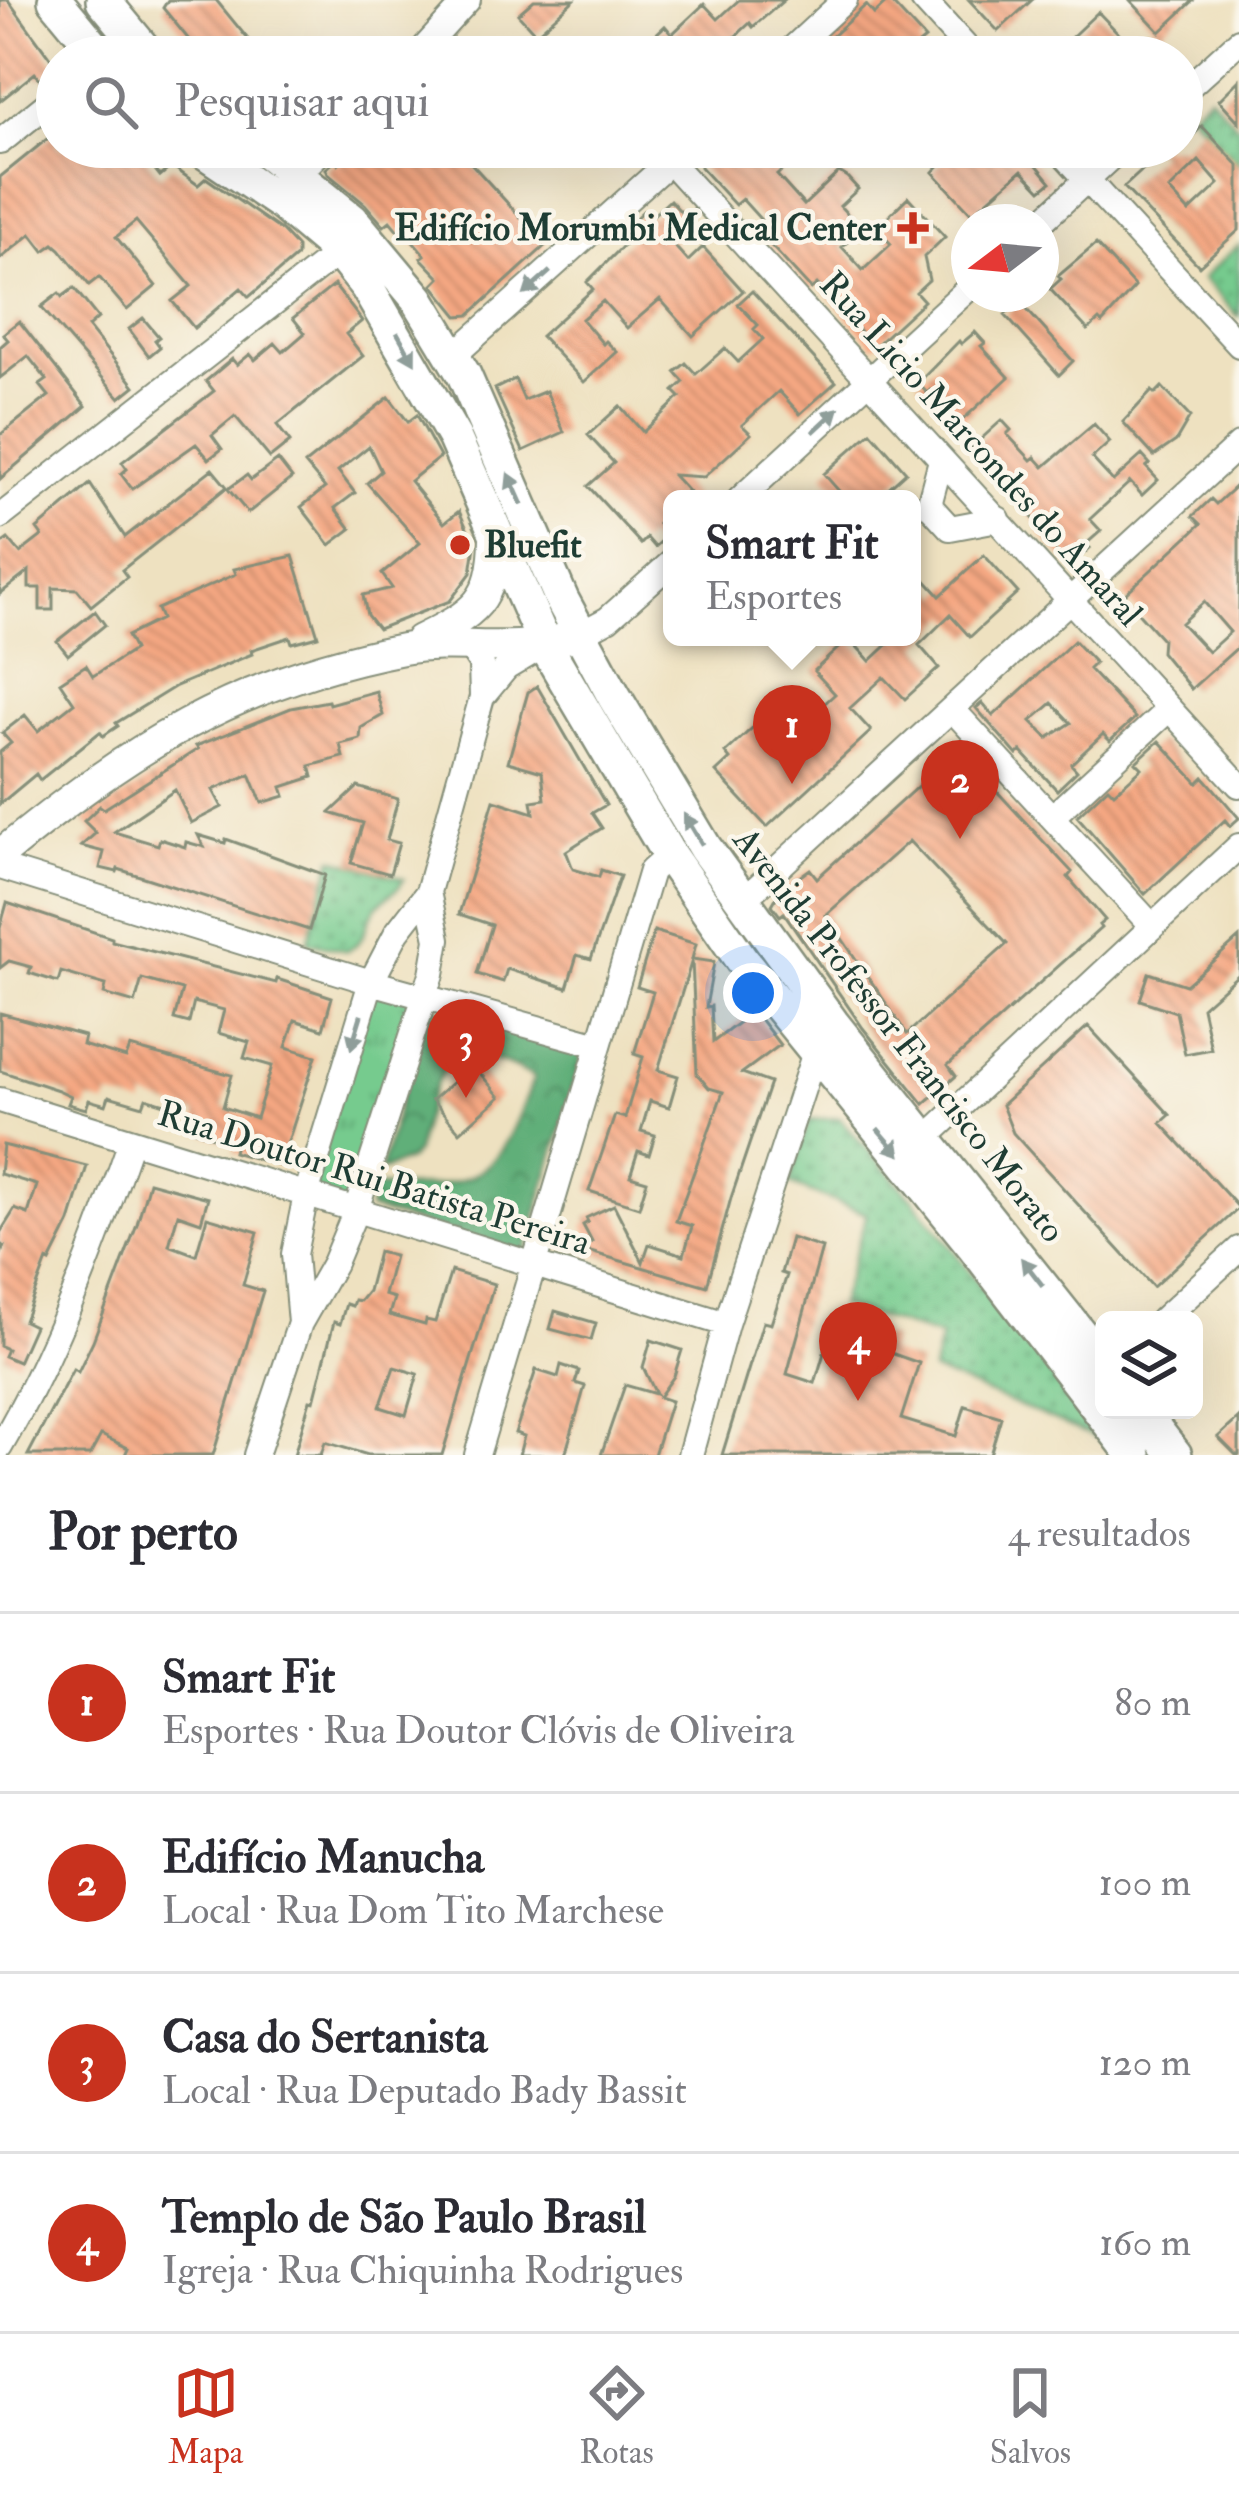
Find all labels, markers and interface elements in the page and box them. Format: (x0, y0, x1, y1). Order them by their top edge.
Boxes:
search box (36, 36, 1203, 168)
icon: search (78, 69, 144, 135)
text: Pesquisar aqui (174, 74, 430, 130)
north arrow (951, 204, 1059, 312)
place label: Edifício Morumbi Medical Center (394, 206, 887, 251)
marker: Edifício Morumbi Medical Center (897, 212, 929, 244)
street label: Rua Licio Marcondes do Amaral (810, 262, 1152, 636)
one-way arrow (523, 269, 552, 296)
one-way arrow (394, 331, 415, 365)
one-way arrow (812, 407, 841, 434)
one-way arrow (505, 471, 525, 506)
popup (663, 490, 921, 646)
text: Smart Fit (705, 516, 879, 572)
place label: Bluefit (484, 523, 582, 568)
marker: Bluefit (447, 532, 473, 558)
text: Esportes (705, 572, 842, 621)
pin: 1 (753, 685, 831, 784)
pin: 2 (921, 740, 999, 839)
one-way arrow (684, 812, 705, 846)
street label: Avenida Professor Francisco Morato (722, 818, 1075, 1251)
your location (723, 963, 783, 1023)
pin: 3 (427, 999, 505, 1098)
one-way arrow (346, 1014, 364, 1050)
street label: Rua Doutor Rui Batista Pereira (152, 1091, 597, 1266)
one-way arrow (875, 1127, 901, 1157)
one-way arrow (1020, 1257, 1045, 1288)
pin: 4 (819, 1302, 897, 1401)
map controls (1095, 1311, 1203, 1419)
button: layers (1095, 1311, 1203, 1419)
text: Por perto (48, 1501, 238, 1565)
text: 4 resultados (1008, 1509, 1191, 1558)
text: Smart Fit (162, 1650, 335, 1706)
text: 1 (80, 1678, 94, 1727)
text: 80 m (1114, 1678, 1191, 1727)
text: Esportes · Rua Doutor Clóvis de Oliveira (162, 1706, 794, 1755)
text: Edifício Manucha (162, 1830, 484, 1886)
text: 2 (77, 1858, 97, 1907)
text: 100 m (1099, 1858, 1191, 1907)
text: Local · Rua Dom Tito Marchese (162, 1886, 664, 1935)
text: Casa do Sertanista (162, 2010, 487, 2066)
text: 3 (80, 2038, 94, 2087)
text: 120 m (1099, 2038, 1191, 2087)
text: Local · Rua Deputado Bady Bassit (162, 2066, 687, 2115)
text: Templo de São Paulo Brasil (162, 2190, 646, 2246)
text: 4 (76, 2218, 98, 2267)
text: 160 m (1099, 2218, 1191, 2267)
text: Igreja · Rua Chiquinha Rodrigues (162, 2246, 683, 2295)
tab: Mapa (168, 2360, 243, 2473)
tab: Rotas (579, 2360, 654, 2473)
tab: Salvos (990, 2360, 1071, 2473)

